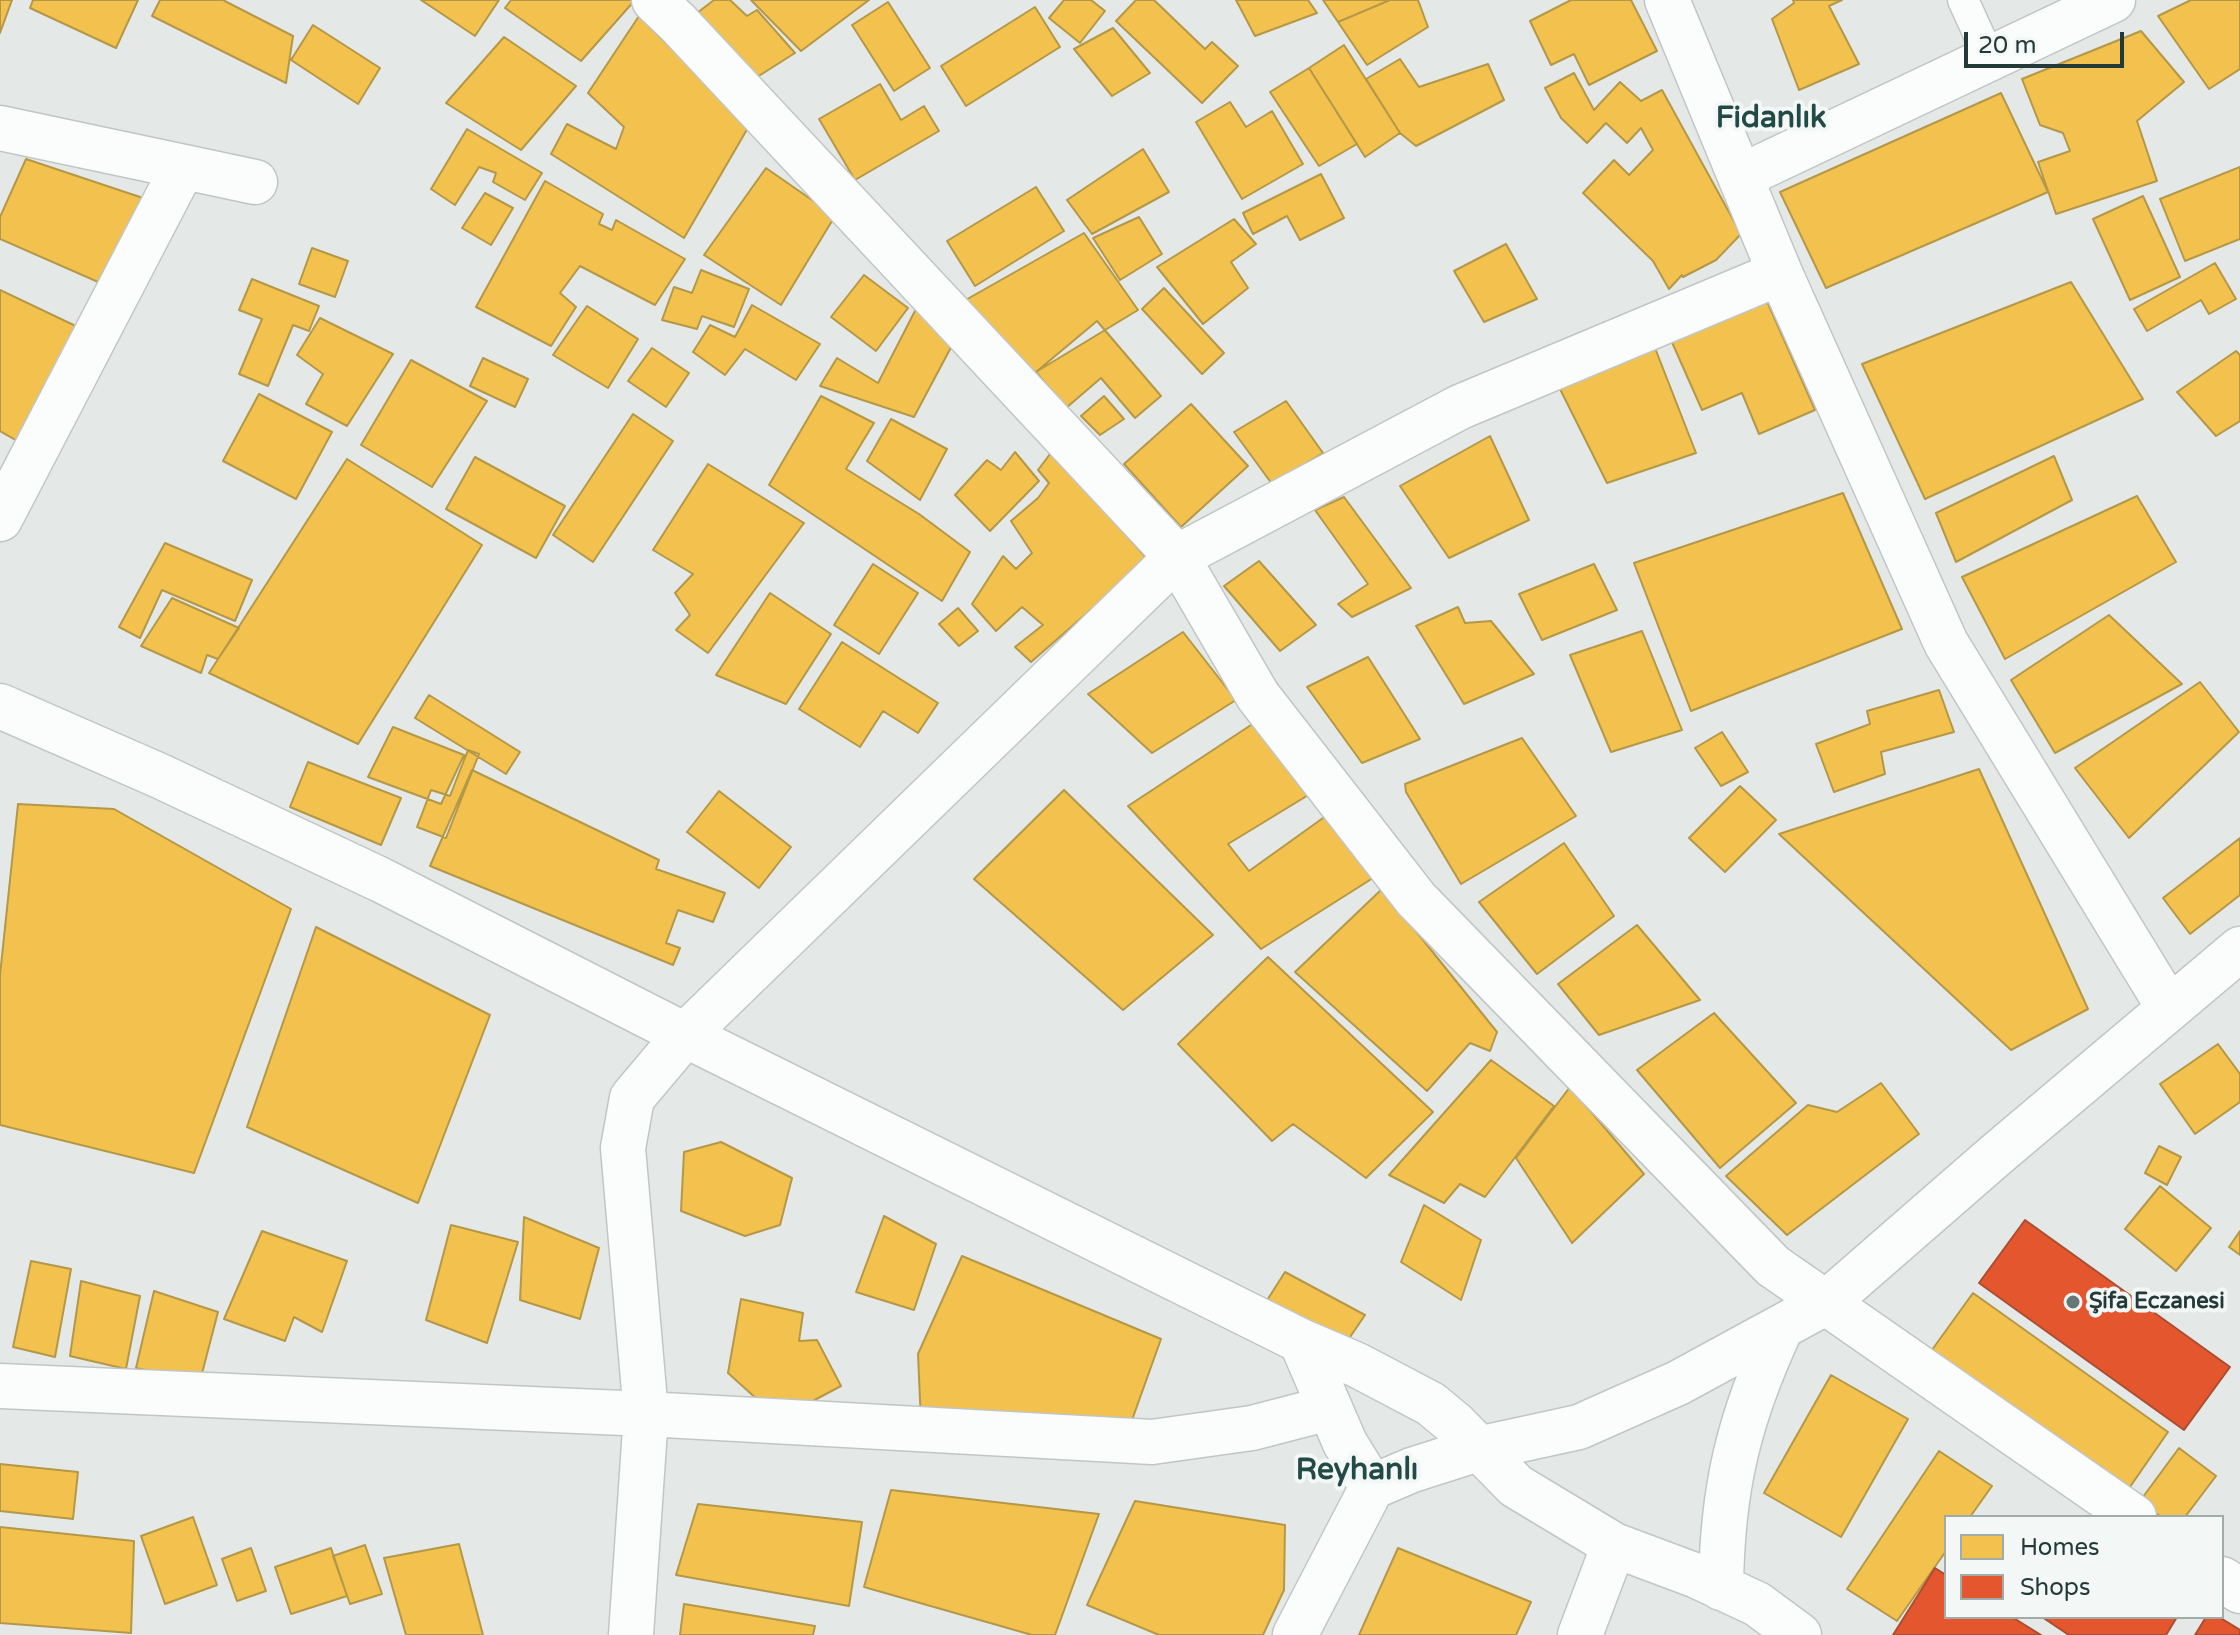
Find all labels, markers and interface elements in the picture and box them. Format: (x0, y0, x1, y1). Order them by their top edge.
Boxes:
scale bar (1968, 16, 2128, 66)
text: 20 m (1978, 31, 2036, 60)
district label: Fidanlık (1716, 101, 1826, 137)
place label: Şifa Eczanesi (2089, 1289, 2225, 1315)
marker: Şifa Eczanesi (2064, 1293, 2082, 1311)
district label: Reyhanlı (1296, 1453, 1418, 1489)
legend (1944, 1515, 2224, 1619)
text: Homes (2020, 1533, 2100, 1562)
text: Shops (2020, 1573, 2090, 1602)

